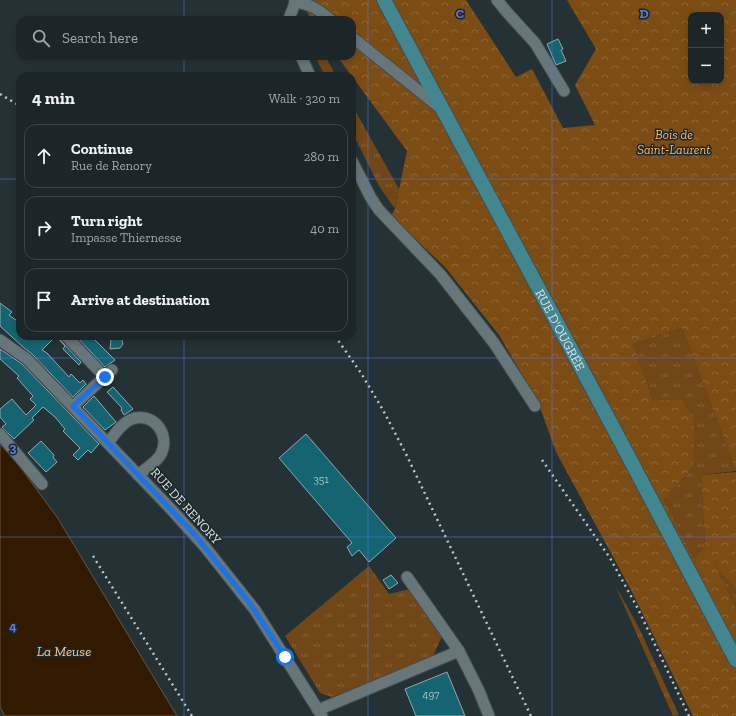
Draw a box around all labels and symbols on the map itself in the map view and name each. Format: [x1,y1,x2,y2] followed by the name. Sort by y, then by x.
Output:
[456,6,464,21] text: C
[639,6,649,21] text: D
[637,127,711,157] park label: Bois de Saint-Laurent
[533,286,589,373] street label: RUE D'OUGRÉE
[96,368,114,386] route end
[10,440,17,455] text: 3
[148,465,224,547] street label: RUE DE RENORY
[313,473,329,486] house number: 351
[9,619,17,634] text: 4
[37,643,91,660] water label: La Meuse
[276,648,294,666] route start
[423,688,439,701] house number: 497

